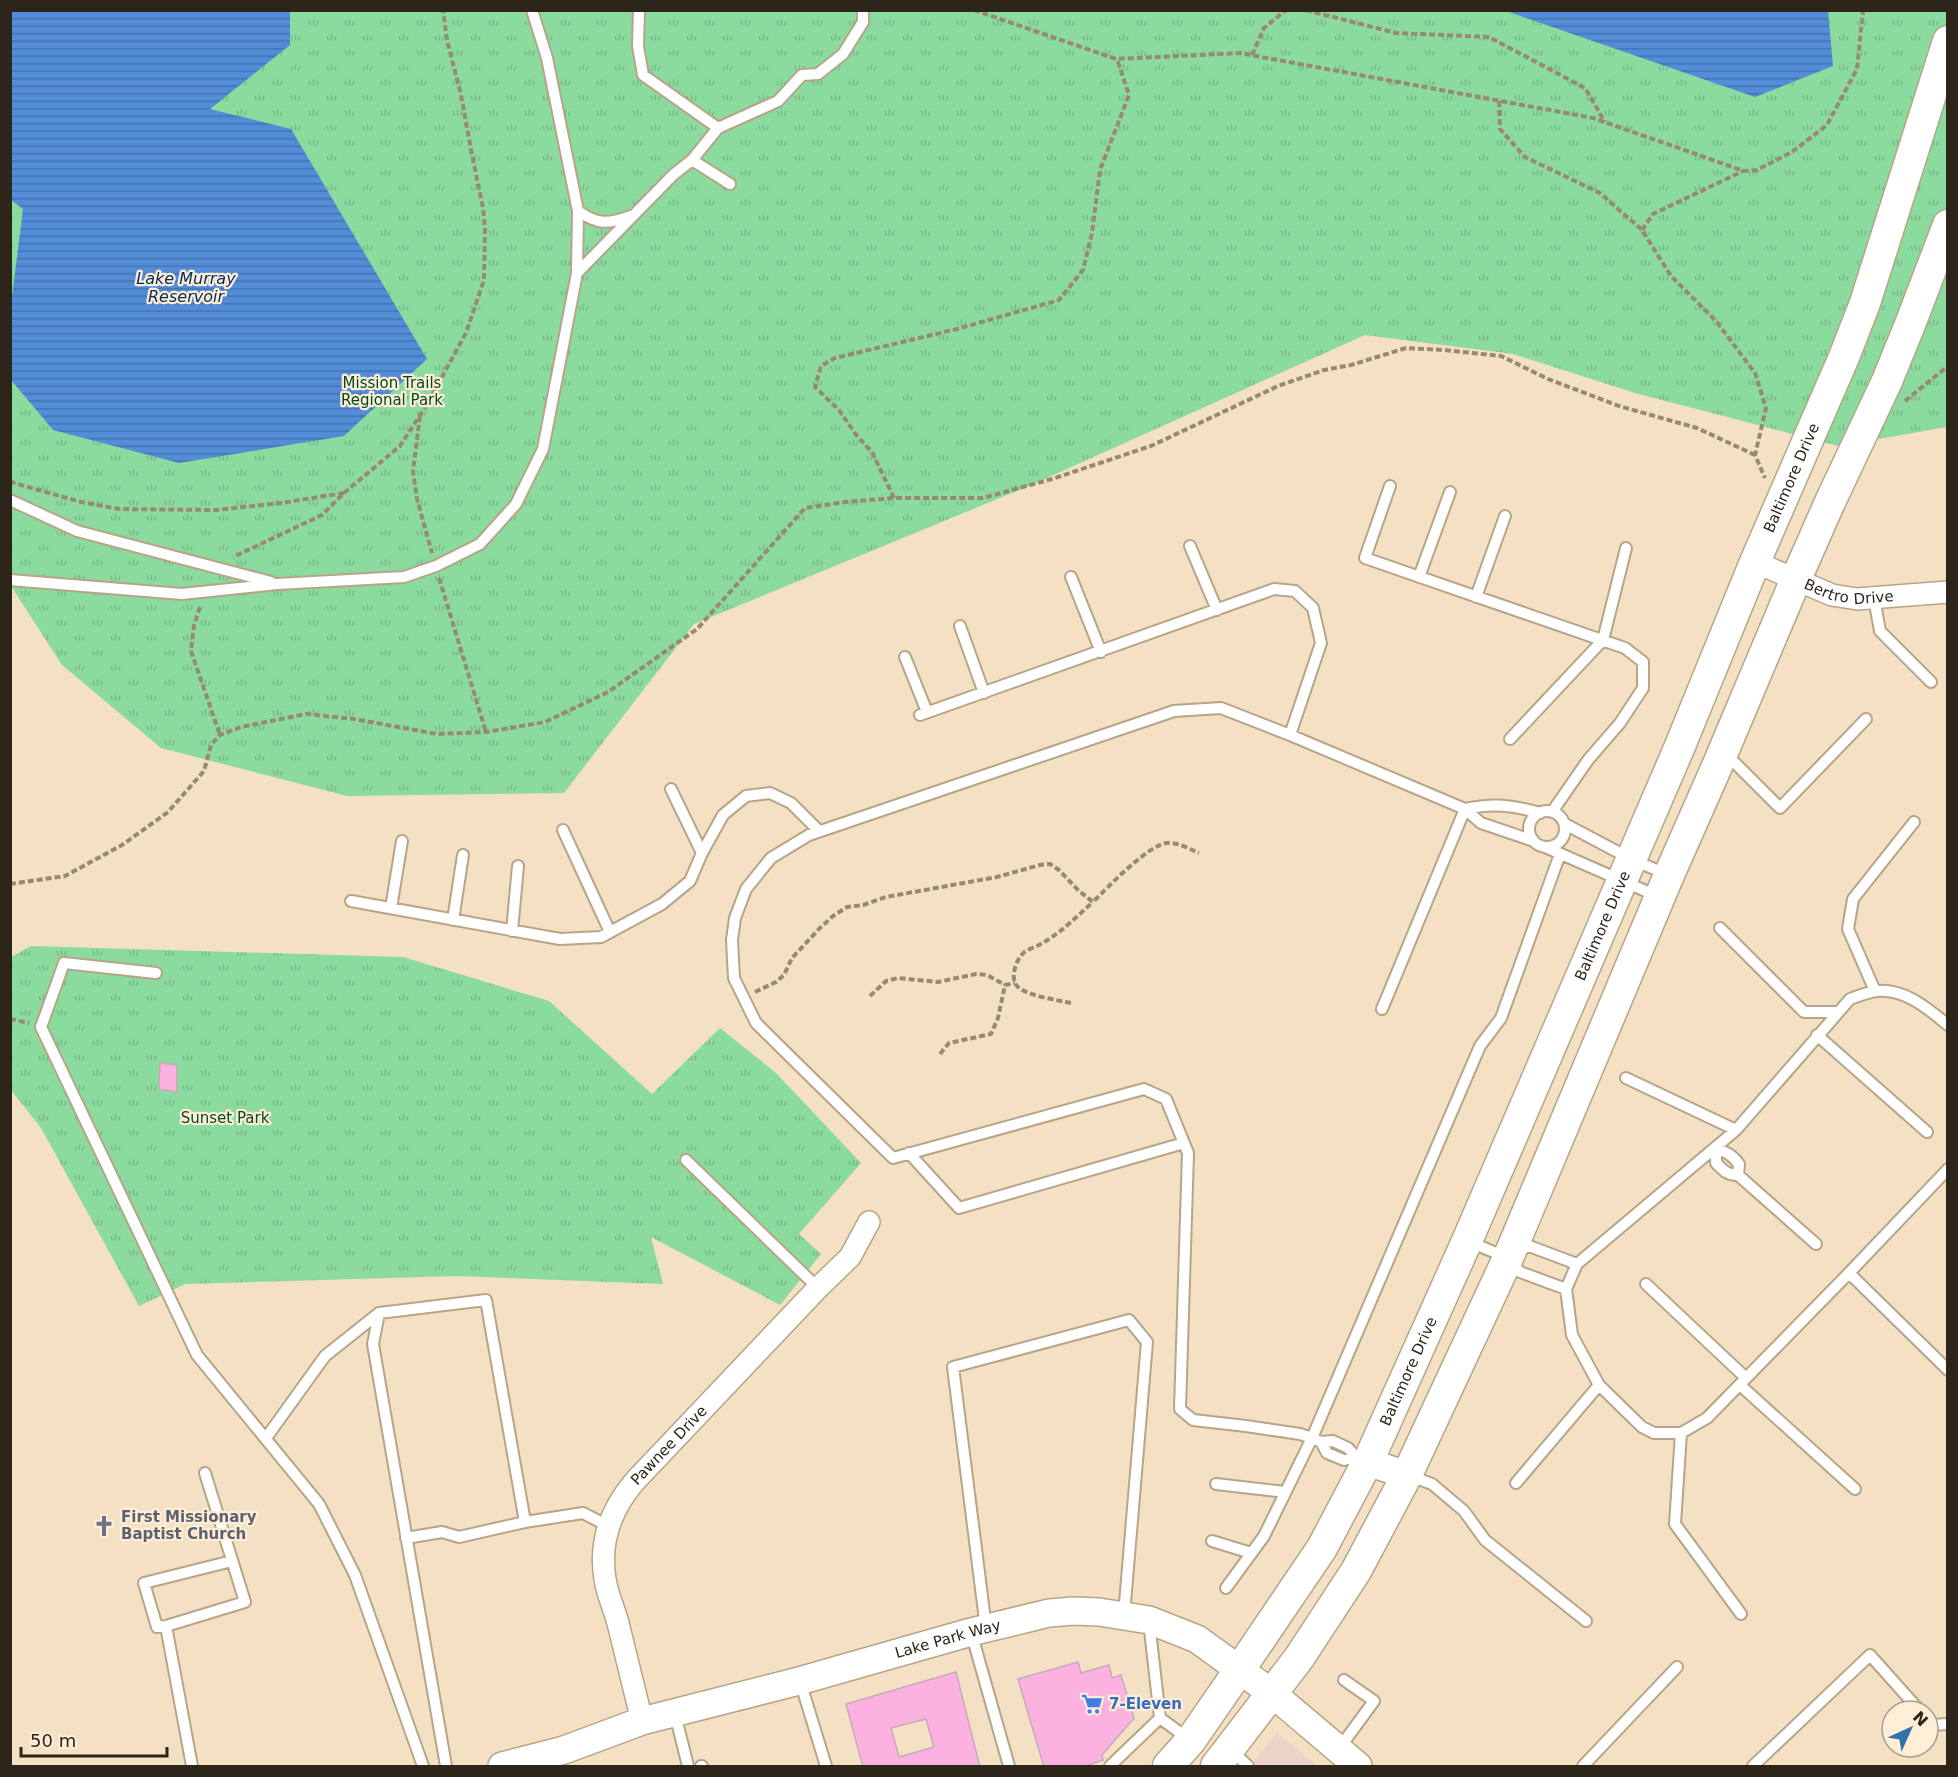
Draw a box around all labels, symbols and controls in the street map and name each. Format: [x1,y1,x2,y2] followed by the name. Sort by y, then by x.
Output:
[136,269,236,306] water label: Lake Murray Reservoir
[341,374,443,409] park label: Mission Trails Regional Park
[1760,421,1823,535] street label: Baltimore Drive
[1801,575,1894,608] street label: Bertro Drive
[1571,868,1634,983] street label: Baltimore Drive
[181,1109,270,1127] park label: Sunset Park
[1376,1314,1441,1429] street label: Baltimore Drive
[627,1402,711,1489] street label: Pawnee Drive
[121,1508,257,1543] place label: First Missionary Baptist Church
[92,1514,116,1538] church icon: First Missionary Baptist Church
[893,1616,1003,1662] street label: Lake Park Way
[1080,1692,1104,1716] supermarket icon: 7-Eleven
[1109,1695,1182,1713] place label: 7-Eleven
[1880,1699,1940,1759] north arrow
[1909,1707,1932,1730] text: N
[21,1720,166,1758] scale bar
[30,1730,76,1751] text: 50 m

